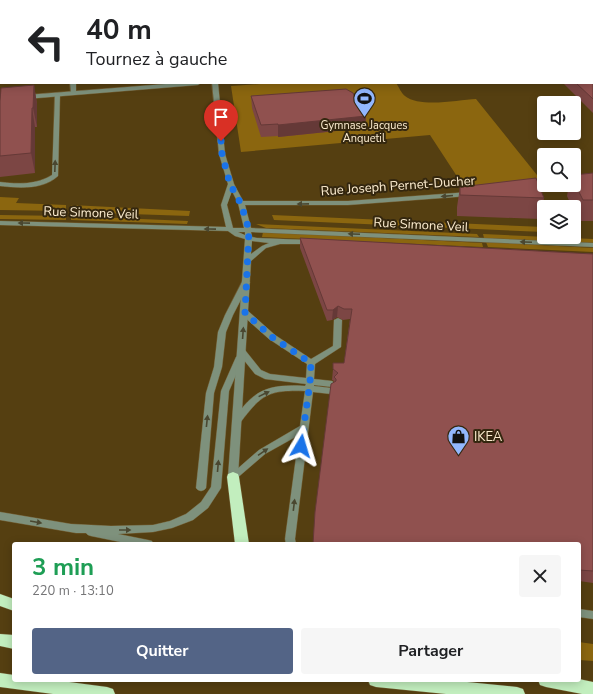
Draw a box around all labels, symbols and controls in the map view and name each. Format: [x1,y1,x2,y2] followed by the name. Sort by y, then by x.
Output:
[86,11,152,49] text: 40 m
[20,16,72,68] icon: left
[86,47,227,71] text: Tournez à gauche
[351,86,377,119] sports icon: Gymnase Jacques Anquetil
[537,96,581,244] map controls
[537,96,581,140] button: sound
[204,100,238,141] pin
[210,106,232,128] icon: arrive
[320,118,408,146] place label: Gymnase Jacques Anquetil
[537,148,581,192] button: search
[52,159,58,172] one-way arrow
[320,172,476,200] street label: Rue Joseph Pernet-Ducher
[441,193,453,200] one-way arrow
[537,200,581,244] button: layers
[296,201,309,207] one-way arrow
[43,202,139,224] street label: Rue Simone Veil
[373,214,469,236] street label: Rue Simone Veil
[17,220,30,226] one-way arrow
[204,226,216,233] one-way arrow
[347,231,360,237] one-way arrow
[519,239,532,245] one-way arrow
[240,327,247,339] one-way arrow
[259,391,270,397] one-way arrow
[204,415,211,428] one-way arrow
[445,424,471,457] shop icon: IKEA
[280,425,322,467] position arrow
[474,428,503,446] place label: IKEA
[258,448,268,456] one-way arrow
[215,460,222,472] one-way arrow
[291,499,297,511] one-way arrow
[30,519,42,525] one-way arrow
[119,527,132,533] one-way arrow
[32,551,94,583] text: 3 min
[519,555,561,597] button: close
[32,582,114,600] text: 220 m · 13:10
[32,628,293,674] button: Quitter
[301,628,561,674] button: Partager

